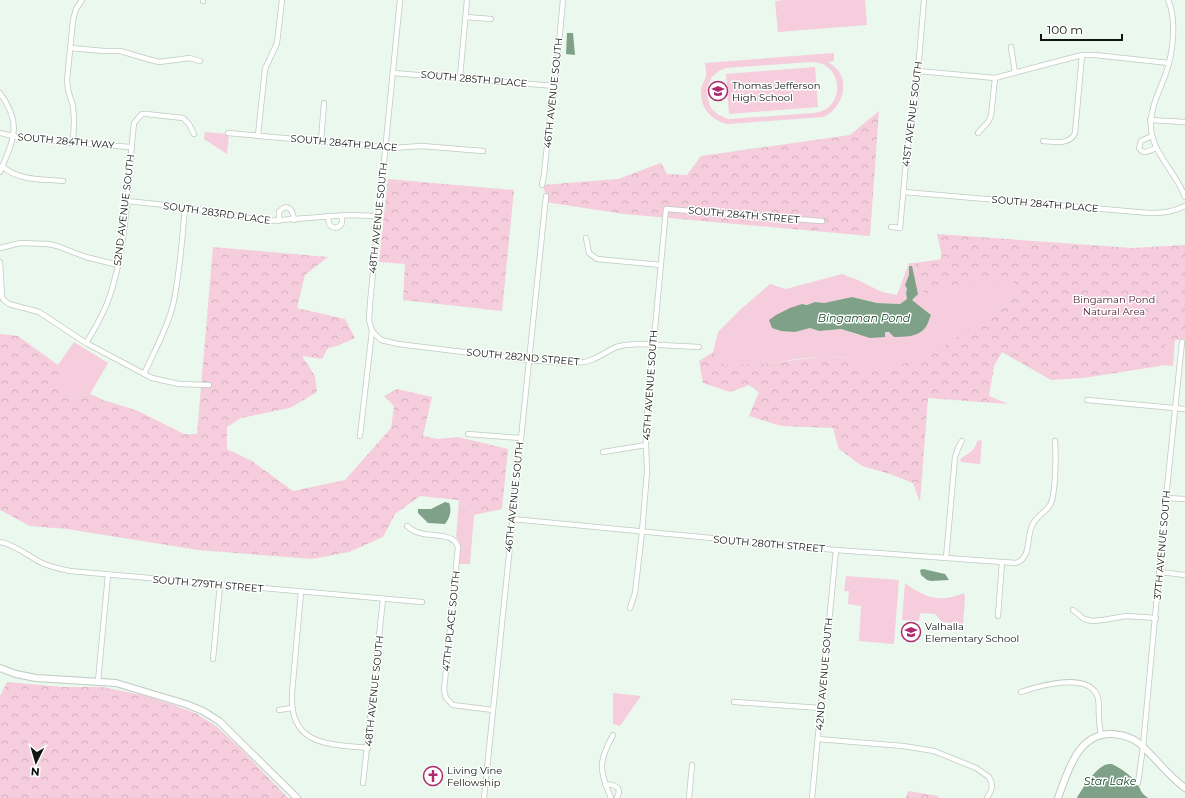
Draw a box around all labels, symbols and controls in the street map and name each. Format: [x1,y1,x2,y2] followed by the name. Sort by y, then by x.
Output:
[1041,16,1122,42] scale bar
[1047,22,1083,37] text: 100 m
[541,37,565,149] street label: 46TH AVENUE SOUTH
[899,60,925,168] street label: 41ST AVENUE SOUTH
[420,68,528,90] street label: SOUTH 285TH PLACE
[732,79,820,104] place label: Thomas Jefferson High School
[707,80,729,102] school or university icon: Thomas Jefferson High School
[17,130,116,152] street label: SOUTH 284TH WAY
[290,132,398,154] street label: SOUTH 284TH PLACE
[111,154,137,266] street label: 52ND AVENUE SOUTH
[366,162,390,274] street label: 48TH AVENUE SOUTH
[991,193,1099,215] street label: SOUTH 284TH PLACE
[162,199,272,227] street label: SOUTH 283RD PLACE
[688,204,800,226] street label: SOUTH 284TH STREET
[1073,293,1155,318] park label: Bingaman Pond Natural Area
[818,311,911,325] water label: Bingaman Pond
[640,329,660,441] street label: 45TH AVENUE SOUTH
[466,346,580,368] street label: SOUTH 282ND STREET
[502,441,526,553] street label: 46TH AVENUE SOUTH
[1151,490,1173,600] street label: 37TH AVENUE SOUTH
[713,533,826,555] street label: SOUTH 280TH STREET
[439,570,463,672] street label: 47TH PLACE SOUTH
[152,573,264,595] street label: SOUTH 279TH STREET
[813,617,835,731] street label: 42ND AVENUE SOUTH
[925,620,1019,645] place label: Valhalla Elementary School
[900,621,922,643] school or university icon: Valhalla Elementary School
[362,635,386,747] street label: 48TH AVENUE SOUTH
[16,742,56,782] north arrow
[447,764,502,789] place label: Living Vine Fellowship
[30,765,40,779] text: N
[422,765,444,787] church icon: Living Vine Fellowship
[1084,774,1137,788] water label: Star Lake

